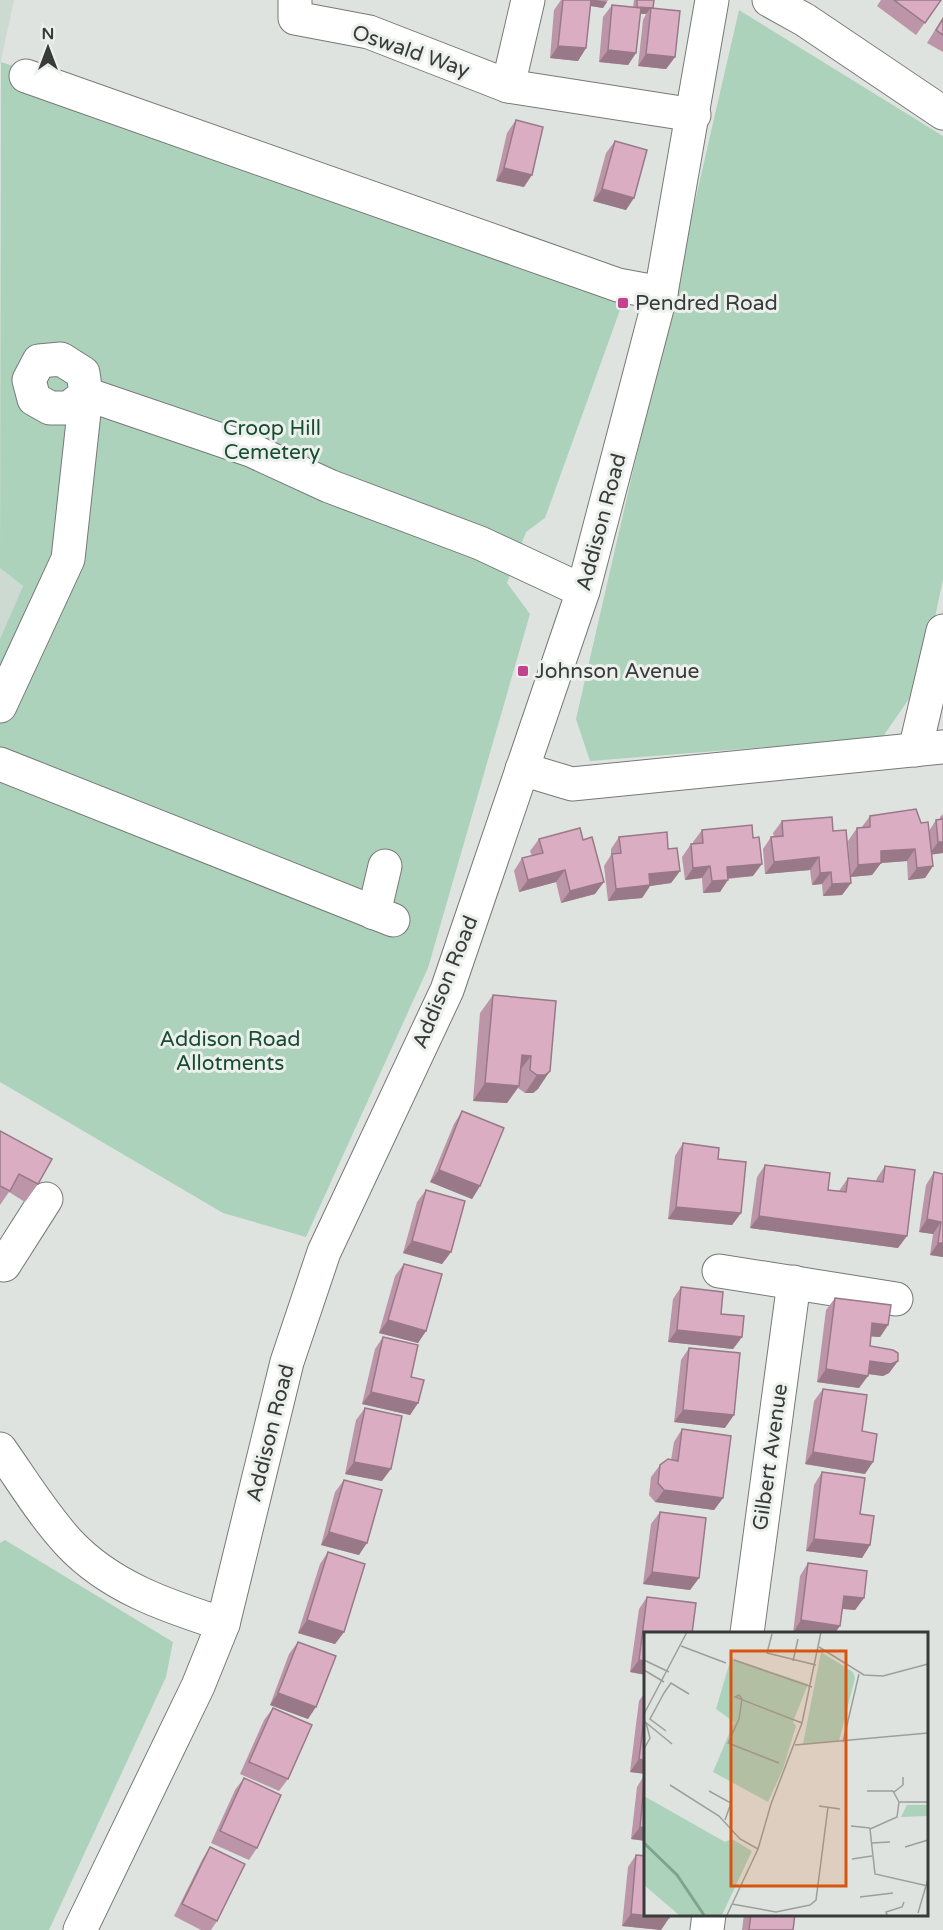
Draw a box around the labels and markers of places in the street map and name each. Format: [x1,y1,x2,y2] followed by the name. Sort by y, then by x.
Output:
[635,291,778,316] place label: Pendred Road
[616,296,630,310] marker: Pendred Road
[535,659,700,684] place label: Johnson Avenue
[516,664,530,678] marker: Johnson Avenue

